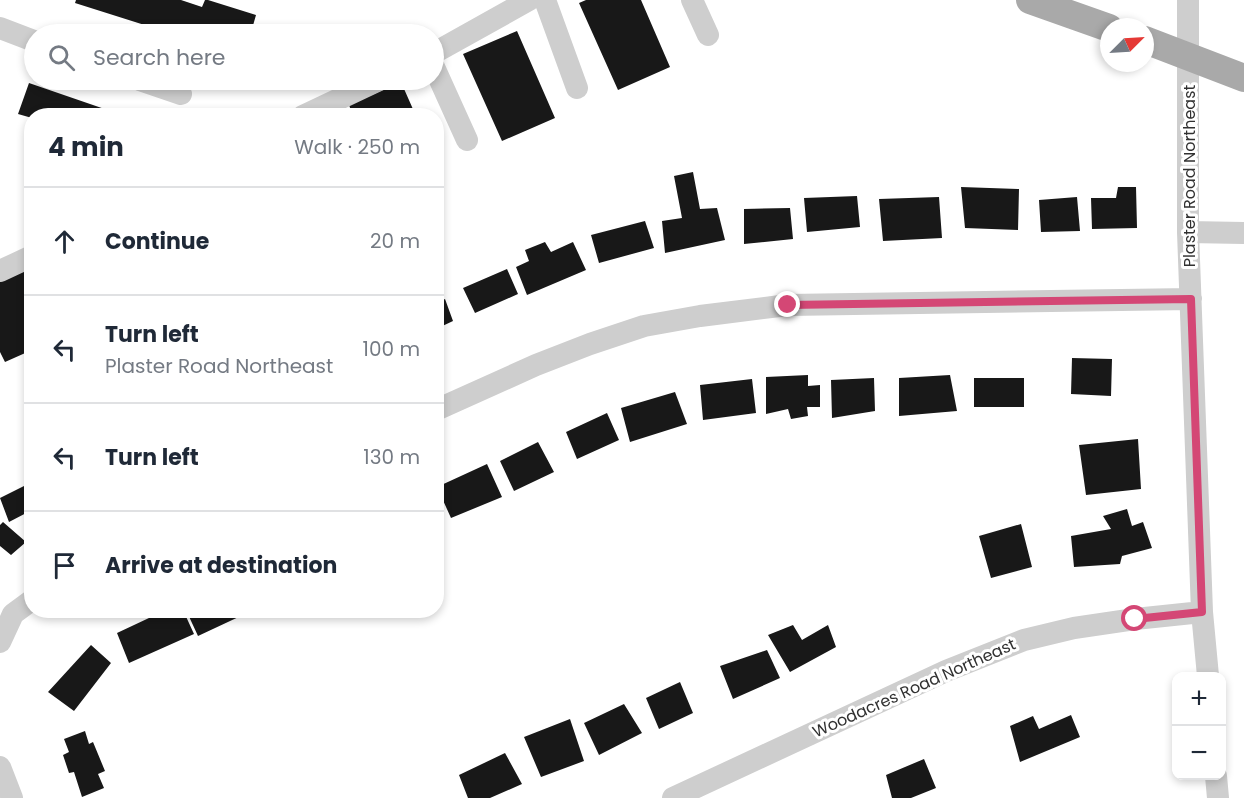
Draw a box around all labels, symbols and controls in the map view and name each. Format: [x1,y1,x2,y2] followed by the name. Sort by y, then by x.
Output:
[1100,18,1154,72] north arrow
[24,24,444,90] search box
[45,41,78,74] icon: search
[93,42,226,73] text: Search here
[1178,85,1201,267] street label: Plaster Road Northeast
[48,129,124,165] text: 4 min
[294,133,420,161] text: Walk · 250 m
[48,225,81,258] icon: ahead
[105,226,209,257] text: Continue
[370,227,420,255] text: 20 m
[774,291,800,317] route end
[105,319,199,350] text: Turn left
[48,333,81,366] icon: left
[363,335,420,363] text: 100 m
[105,352,333,380] text: Plaster Road Northeast
[48,441,81,474] icon: left
[105,442,199,473] text: Turn left
[363,443,420,471] text: 130 m
[48,549,81,582] icon: arrive
[105,550,337,581] text: Arrive at destination
[1121,605,1147,631] route start
[809,633,1019,743] street label: Woodacres Road Northeast
[1172,672,1226,780] map controls
[1172,672,1226,726] button: +
[1172,726,1226,780] button: −

